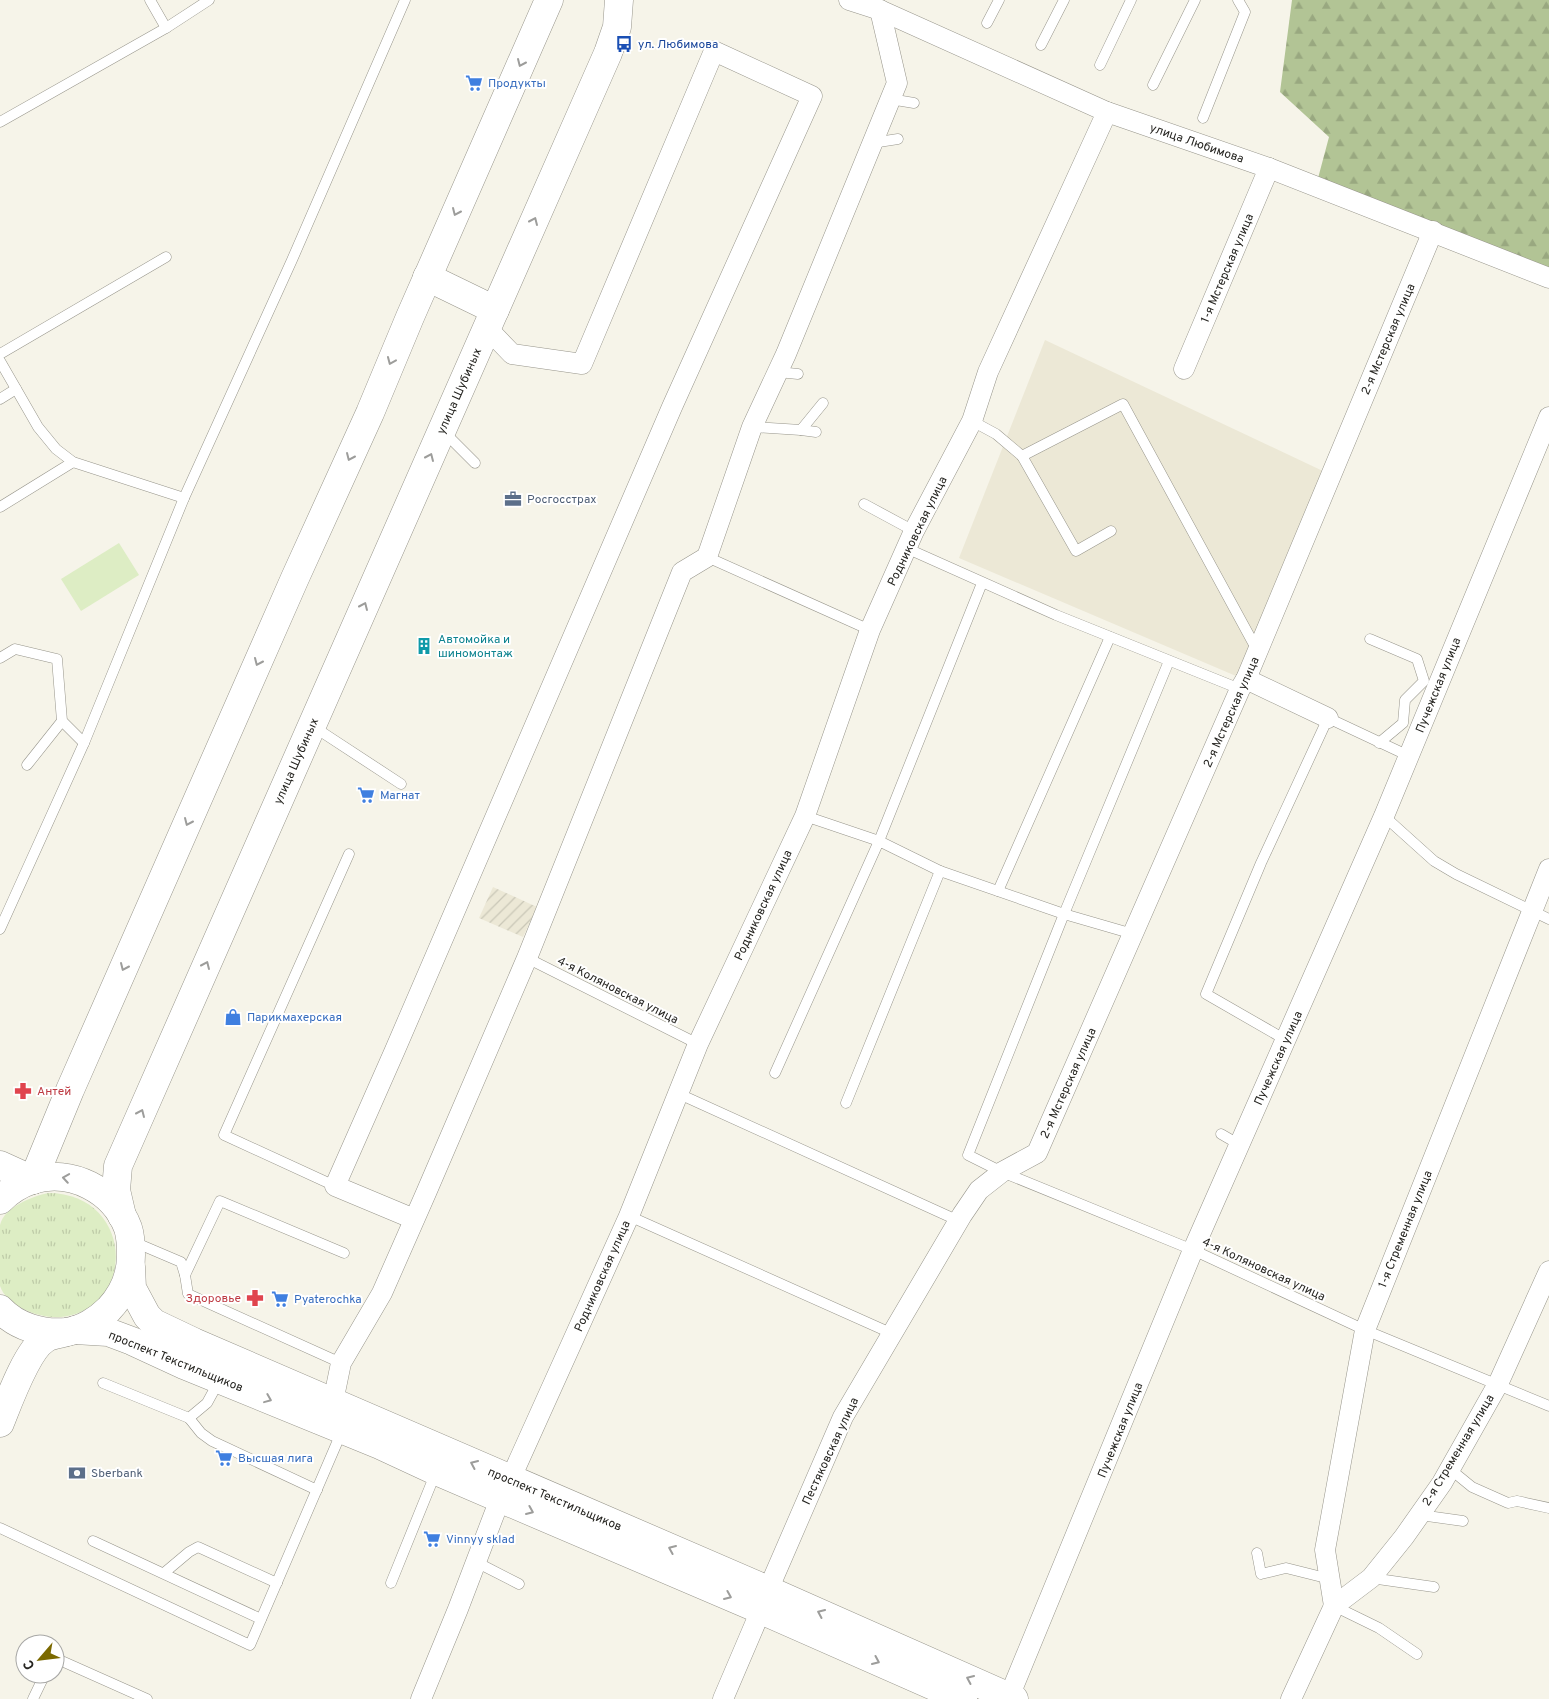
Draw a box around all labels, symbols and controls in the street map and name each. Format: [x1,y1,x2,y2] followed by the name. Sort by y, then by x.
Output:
[614,34,634,54] bus stop icon: ул. Любимова
[638,37,718,53] place label: ул. Любимова
[517,58,528,67] one-way arrow
[464,73,484,93] supermarket icon: Продукты
[488,76,546,92] place label: Продукты
[1147,120,1246,168] street label: улица Любимова
[451,207,462,216] one-way arrow
[1198,211,1258,325] street label: 1-я Мстерская улица
[527,217,538,226] one-way arrow
[1358,281,1420,398] street label: 2-я Мстерская улица
[434,346,486,437] street label: улица Шубиных
[387,356,398,365] one-way arrow
[345,452,356,461] one-way arrow
[423,453,434,462] one-way arrow
[884,474,951,589] street label: Родниковская улица
[503,489,523,509] office icon: Росгосстрах
[527,492,597,508] place label: Росгосстрах
[358,602,369,611] one-way arrow
[438,632,513,662] place label: Автомойка и шиномонтаж
[1412,635,1465,735] street label: Пучежская улица
[414,636,434,656] building icon: Автомойка и шиномонтаж
[1200,655,1264,770] street label: 2-я Мстерская улица
[254,657,265,666] one-way arrow
[271,716,323,807] street label: улица Шубиных
[356,785,376,805] supermarket icon: Магнат
[380,788,420,804] place label: Магнат
[183,817,194,826] one-way arrow
[731,848,797,963] street label: Родниковская улица
[554,953,681,1028] street label: 4-я Коляновская улица
[200,961,211,970] one-way arrow
[120,962,131,971] one-way arrow
[223,1007,243,1027] shop icon: Парикмахерская
[1251,1009,1307,1108] street label: Пучежская улица
[247,1010,342,1026] place label: Парикмахерская
[1037,1026,1101,1141] street label: 2-я Мстерская улица
[13,1081,33,1101] pharmacy icon: Антей
[37,1084,71,1100] place label: Антей
[135,1109,145,1118] one-way arrow
[1375,1168,1437,1290] street label: 1-я Стременная улица
[62,1174,71,1184] one-way arrow
[571,1218,635,1335] street label: Родниковская улица
[1199,1234,1328,1305] street label: 4-я Коляновская улица
[245,1288,265,1308] pharmacy icon: Здоровье
[270,1289,290,1309] supermarket icon: Pyaterochka
[186,1291,241,1307] place label: Здоровье
[294,1292,362,1308] place label: Pyaterochka
[106,1328,245,1396] street label: проспект Текстильщиков
[1094,1380,1147,1480] street label: Пучежская улица
[1419,1392,1499,1509] street label: 2-я Стременная улица
[263,1393,272,1404] one-way arrow
[799,1395,863,1508] street label: Пестяковская улица
[214,1448,234,1468] supermarket icon: Высшая лига
[238,1451,313,1467] place label: Высшая лига
[470,1460,479,1471] one-way arrow
[67,1463,87,1483] bank icon: Sberbank
[485,1464,624,1535] street label: проспект Текстильщиков
[91,1466,143,1482] place label: Sberbank
[525,1505,534,1516] one-way arrow
[422,1529,442,1549] supermarket icon: Vinnyy sklad
[446,1532,515,1548] place label: Vinnyy sklad
[668,1544,677,1555] one-way arrow
[723,1589,732,1600] one-way arrow
[817,1609,826,1620] one-way arrow
[15,1634,65,1684] north arrow
[871,1654,880,1665] one-way arrow
[20,1656,39,1672] text: С
[966,1675,975,1686] one-way arrow

